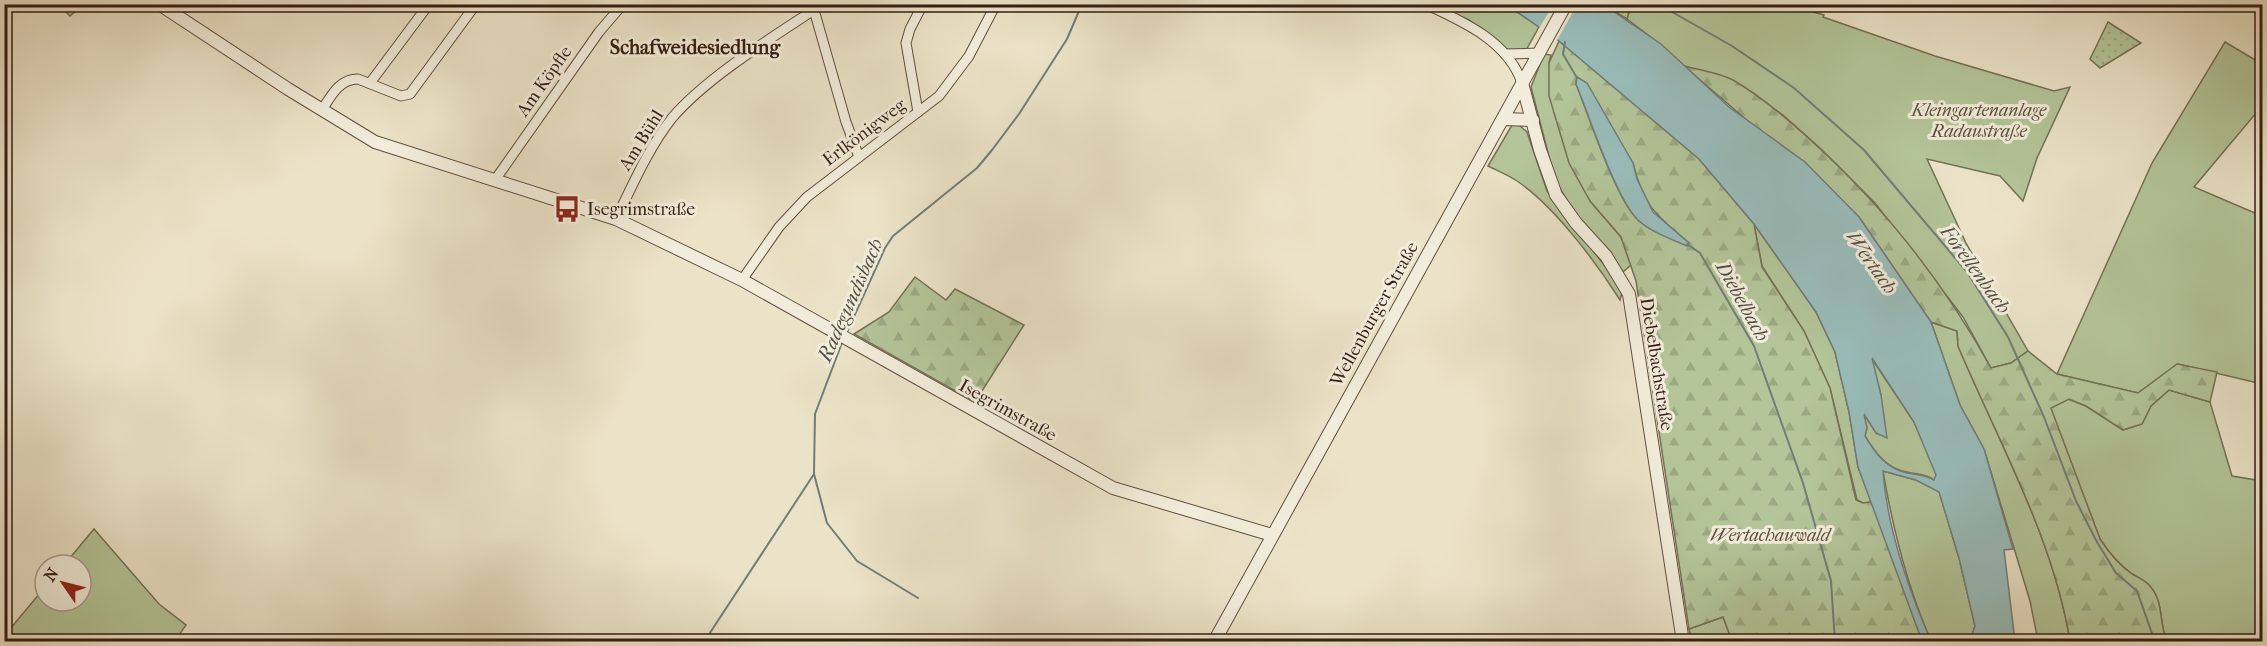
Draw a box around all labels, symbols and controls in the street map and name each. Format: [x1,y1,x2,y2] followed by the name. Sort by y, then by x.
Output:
[610,36,781,59] district label: Schafweidesiedlung
[512,42,576,121] street label: Am Köpfle
[819,94,910,170] street label: Erlkönigweg
[1910,100,2047,142] park label: Kleingartenanlage Radaustraße
[614,106,668,175] street label: Am Bühl
[552,194,582,224] bus stop icon: Isegrimstraße
[587,199,695,220] place label: Isegrimstraße
[1935,220,2015,318] water label: Forellenbach
[1842,226,1902,298] water label: Wertach
[812,235,888,367] water label: Radegundisbach
[1326,238,1423,391] street label: Wellenburger Straße
[1710,256,1774,345] water label: Diebelbach
[1636,296,1677,432] street label: Diebelbachstraße
[955,375,1060,446] street label: Isegrimstraße
[1710,525,1833,546] park label: Wertachauwald
[33,553,93,613] north arrow
[40,564,63,585] text: N

